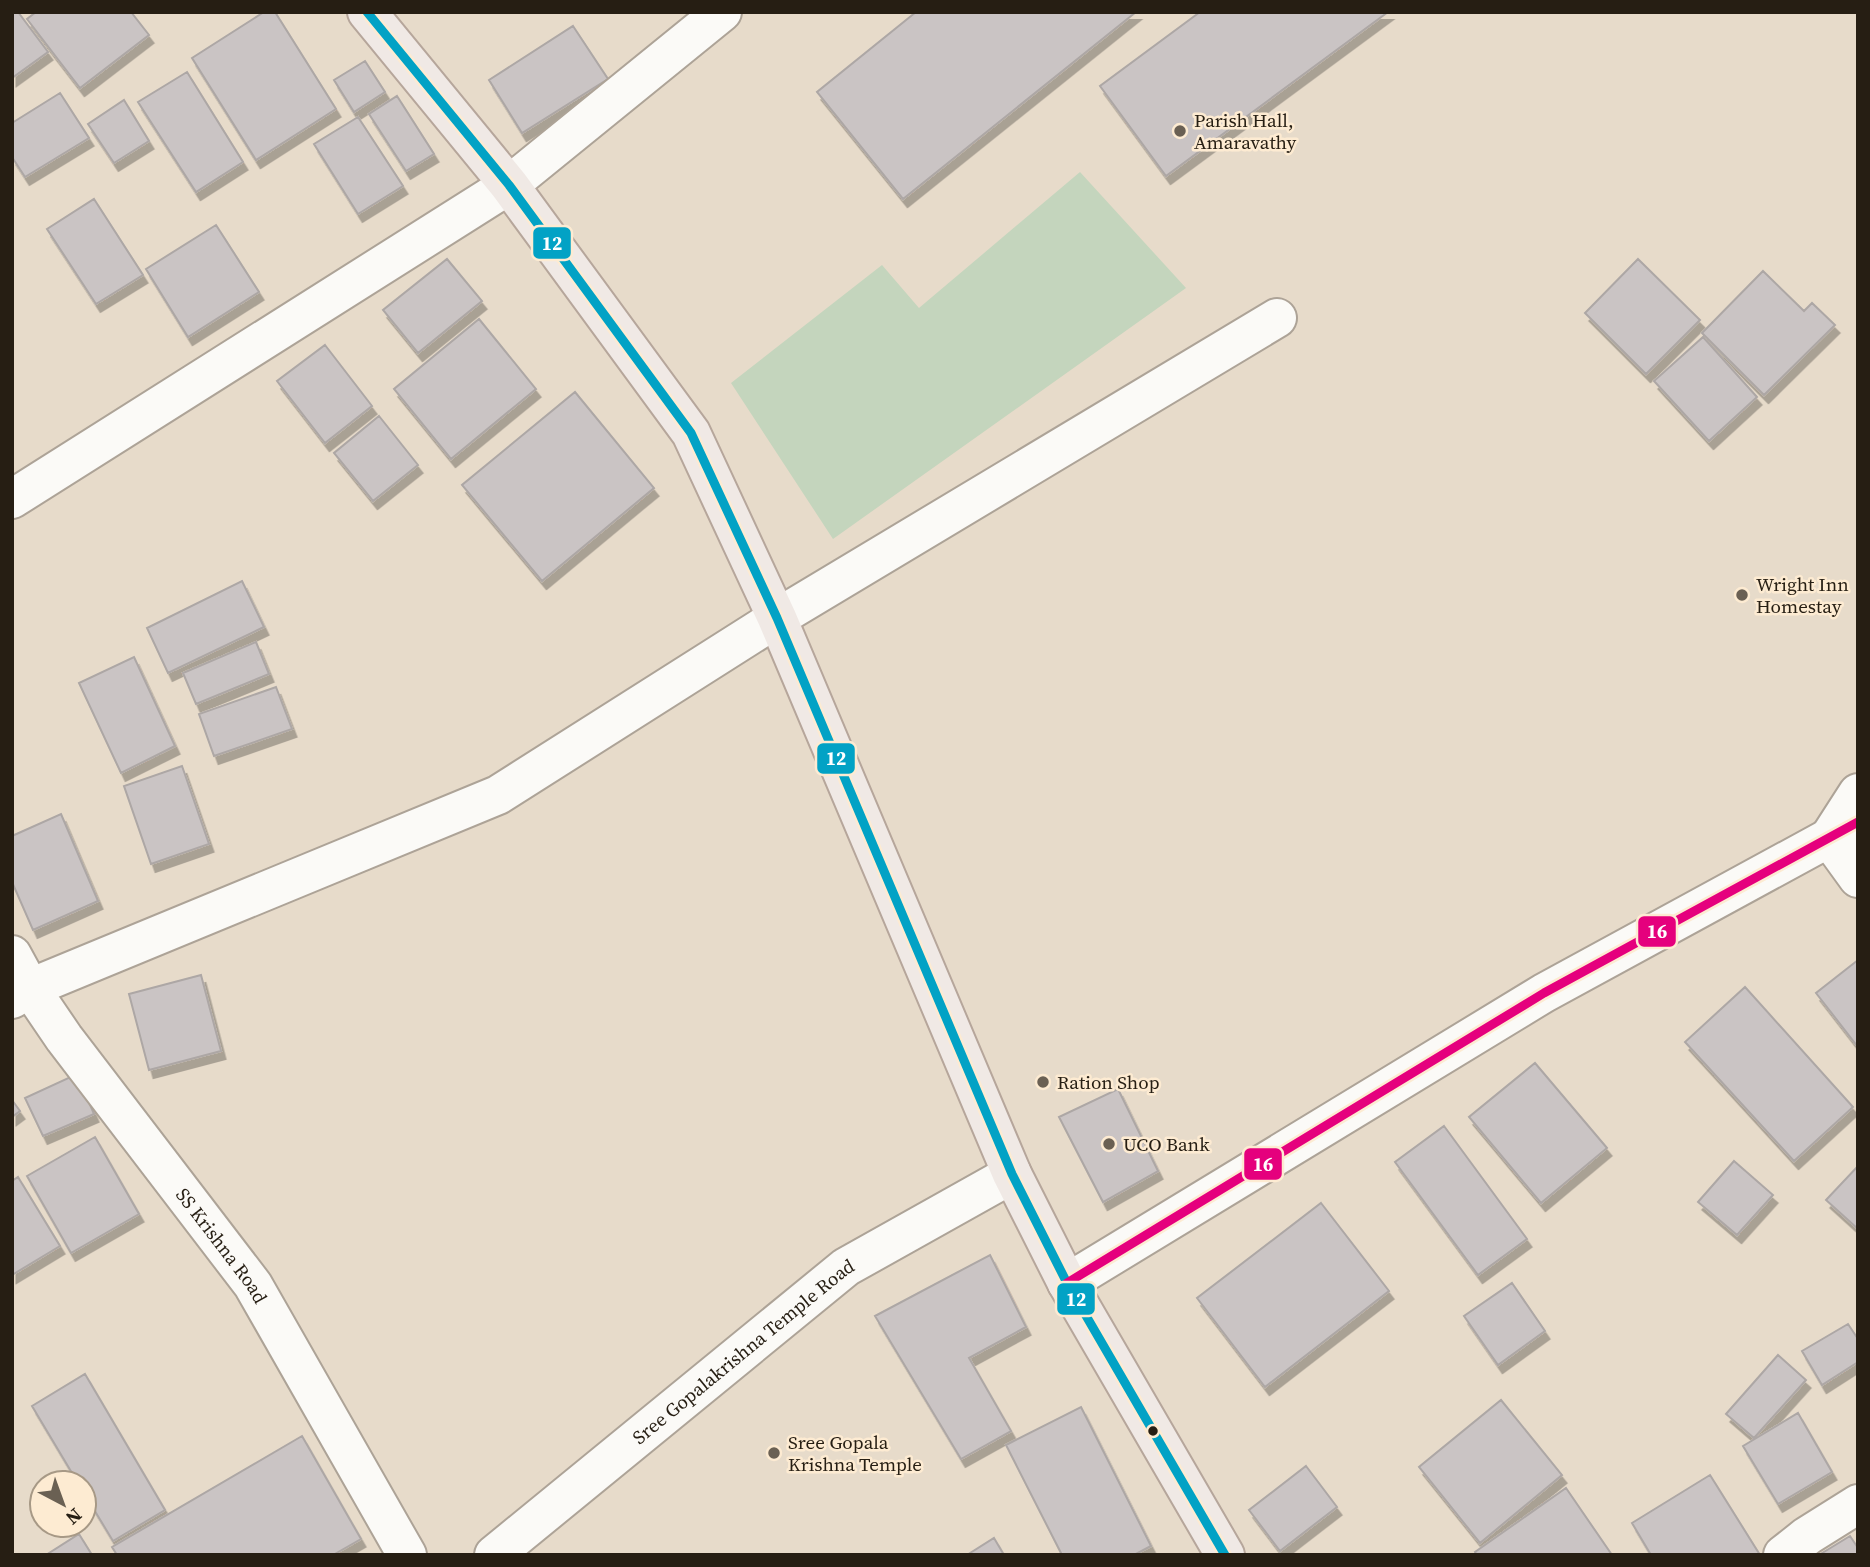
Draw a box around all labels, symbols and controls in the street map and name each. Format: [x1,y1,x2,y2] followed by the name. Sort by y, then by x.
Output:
[1194,107,1296,155] place label: Parish Hall, Amaravathy
[1172,123,1188,139] marker: Parish Hall, Amaravathy
[532,226,572,260] line badge: 12
[542,230,562,256] text: 12
[1756,571,1849,619] place label: Wright Inn Homestay
[1734,587,1750,603] marker: Wright Inn Homestay
[816,742,856,775] line badge: 12
[826,745,846,771] text: 12
[1637,915,1677,948] line badge: 16
[1647,918,1667,944] text: 16
[1057,1069,1160,1095] place label: Ration Shop
[1035,1074,1051,1090] marker: Ration Shop
[1123,1131,1210,1157] place label: UCO Bank
[1101,1136,1117,1152] marker: UCO Bank
[1243,1147,1283,1181] line badge: 16
[1253,1151,1273,1177] text: 16
[170,1182,274,1308] street label: SS Krishna Road
[627,1252,859,1450] street label: Sree Gopalakrishna Temple Road
[1056,1282,1096,1316] line badge: 12
[1066,1286,1086,1312] text: 12
[1146,1424,1160,1438] unlabelled marker
[788,1429,922,1477] place label: Sree Gopala Krishna Temple
[766,1445,782,1461] marker: Sree Gopala Krishna Temple
[28,1469,98,1539] north arrow
[60,1502,88,1531] text: N

